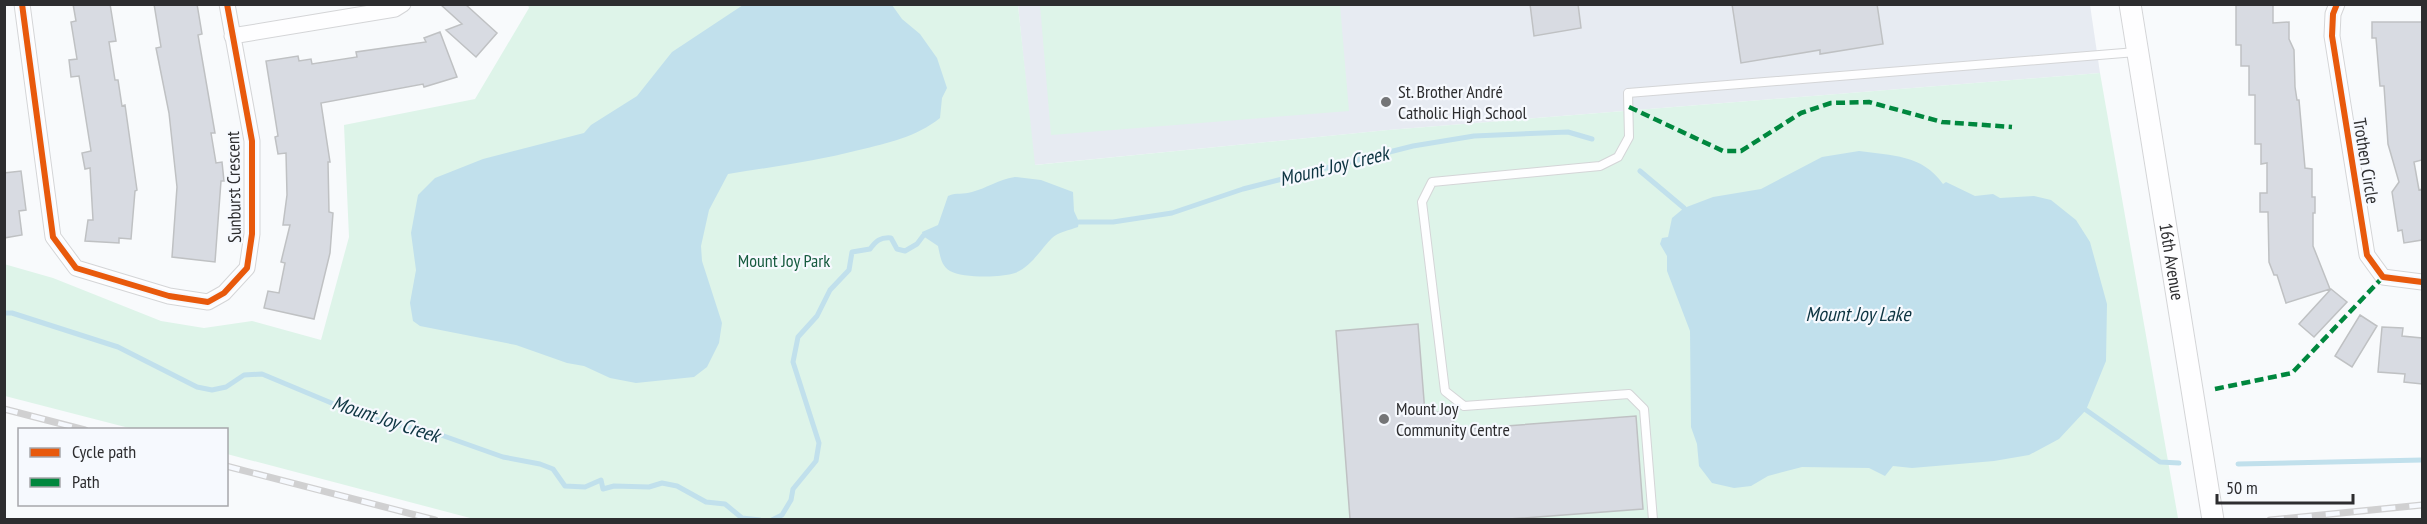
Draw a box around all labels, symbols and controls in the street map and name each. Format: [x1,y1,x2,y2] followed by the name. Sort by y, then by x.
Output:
[1398,80,1527,124] place label: St. Brother André Catholic High School
[1379,95,1393,109] marker: St. Brother André Catholic High School
[2348,116,2385,205] street label: Trothen Circle
[221,131,246,243] street label: Sunburst Crescent
[1277,139,1393,192] water label: Mount Joy Creek
[2154,221,2189,302] street label: 16th Avenue
[738,249,830,272] park label: Mount Joy Park
[1806,301,1912,327] water label: Mount Joy Lake
[329,389,445,449] water label: Mount Joy Creek
[1396,397,1510,441] place label: Mount Joy Community Centre
[1377,412,1391,426] marker: Mount Joy Community Centre
[18,428,228,506] legend
[72,440,136,463] text: Cycle path
[2217,467,2354,505] scale bar
[72,470,100,493] text: Path
[2226,476,2258,499] text: 50 m

